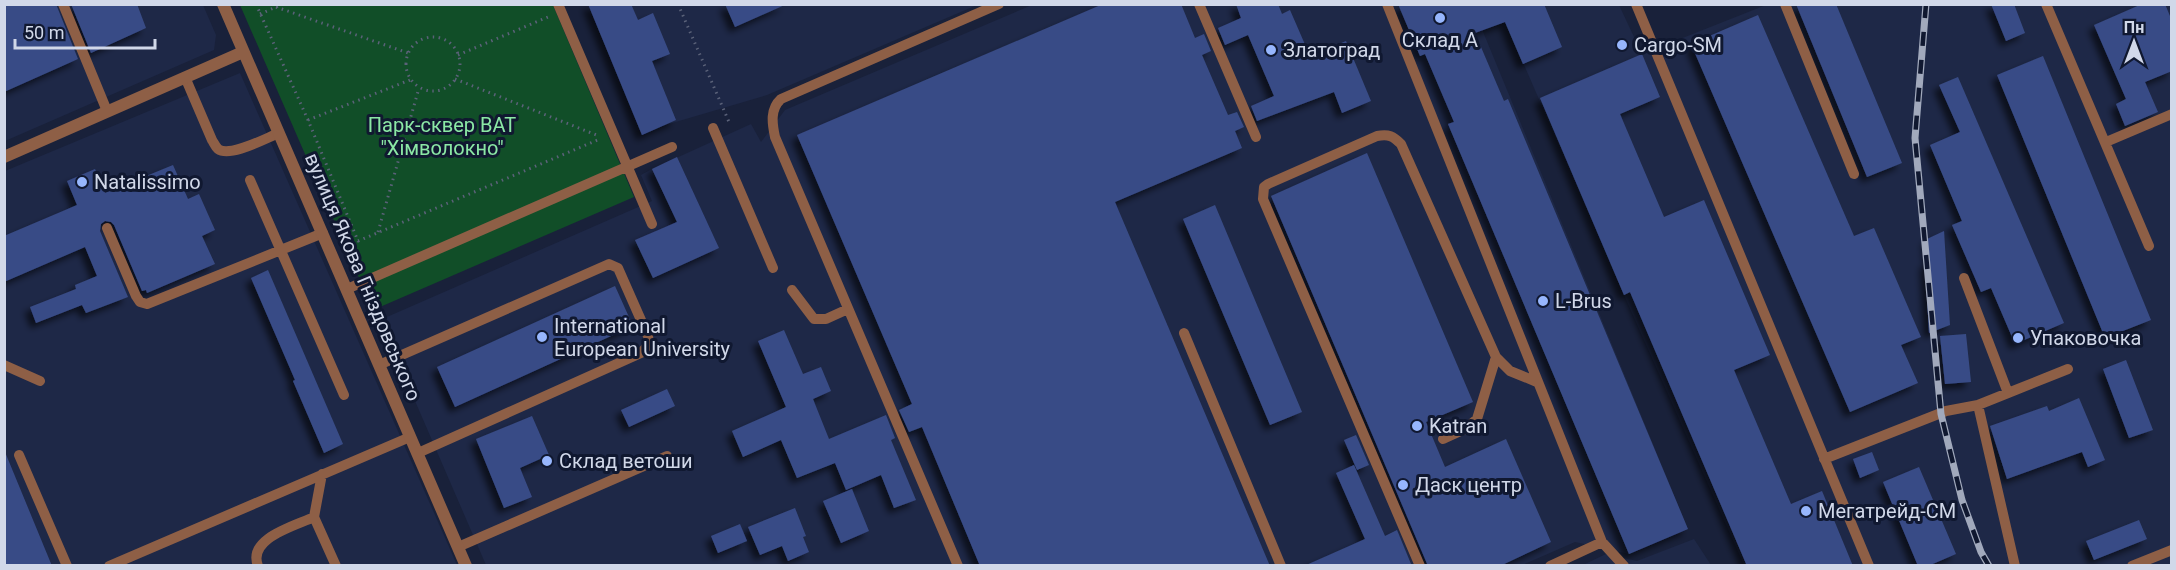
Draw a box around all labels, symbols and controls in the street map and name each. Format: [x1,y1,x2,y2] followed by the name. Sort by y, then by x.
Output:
[1433,11,1447,25] marker: Склад A
[15,12,154,50] scale bar
[2104,12,2164,72] north arrow
[2124,18,2144,37] text: Пн
[24,22,64,43] text: 50 m
[1402,28,1478,52] place label: Склад A
[1634,33,1722,57] place label: Cargo-SM
[1283,38,1380,62] place label: Златоград
[1615,38,1629,52] marker: Cargo-SM
[1264,43,1278,57] marker: Златоград
[368,113,516,160] park label: Парк-сквер ВАТ "Хімволокно"
[300,149,426,405] street label: вулиця Якова Гніздовського
[94,170,201,194] place label: Natalissimo
[75,175,89,189] marker: Natalissimo
[1555,289,1612,313] place label: L-Brus
[1536,294,1550,308] marker: L-Brus
[554,314,730,361] place label: International European University
[2030,326,2141,350] place label: Упаковочка
[535,330,549,344] marker: International European University
[2011,331,2025,345] marker: Упаковочка
[1429,414,1487,438] place label: Katran
[1410,419,1424,433] marker: Katran
[559,449,693,473] place label: Склад ветоши
[540,454,554,468] marker: Склад ветоши
[1415,473,1522,497] place label: Даск центр
[1396,478,1410,492] marker: Даск центр
[1818,499,1956,523] place label: Мегатрейд-СМ
[1799,504,1813,518] marker: Мегатрейд-СМ

